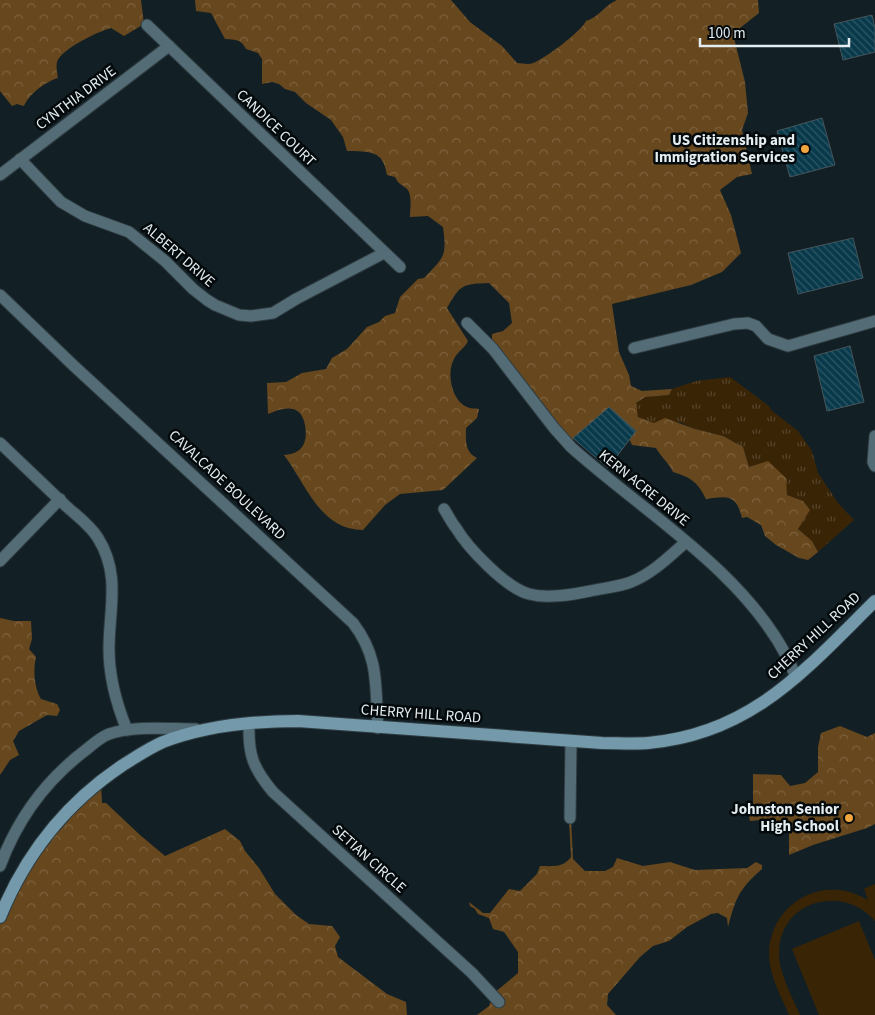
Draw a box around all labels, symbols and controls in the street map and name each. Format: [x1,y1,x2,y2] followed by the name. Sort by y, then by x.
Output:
[700,15,849,47] scale bar
[708,23,746,44] text: 100 m
[32,61,121,135] street label: CYNTHIA DRIVE
[232,85,320,171] street label: CANDICE COURT
[654,130,795,168] place label: US Citizenship and Immigration Services
[799,143,811,155] marker: US Citizenship and Immigration Services
[139,218,219,292] street label: ALBERT DRIVE
[164,425,290,545] street label: CAVALCADE BOULEVARD
[594,445,694,531] street label: KERN ACRE DRIVE
[763,587,865,685] street label: CHERRY HILL ROAD
[360,699,482,729] street label: CHERRY HILL ROAD
[731,799,840,837] place label: Johnston Senior High School
[843,812,855,824] marker: Johnston Senior High School
[327,820,411,898] street label: SETIAN CIRCLE

